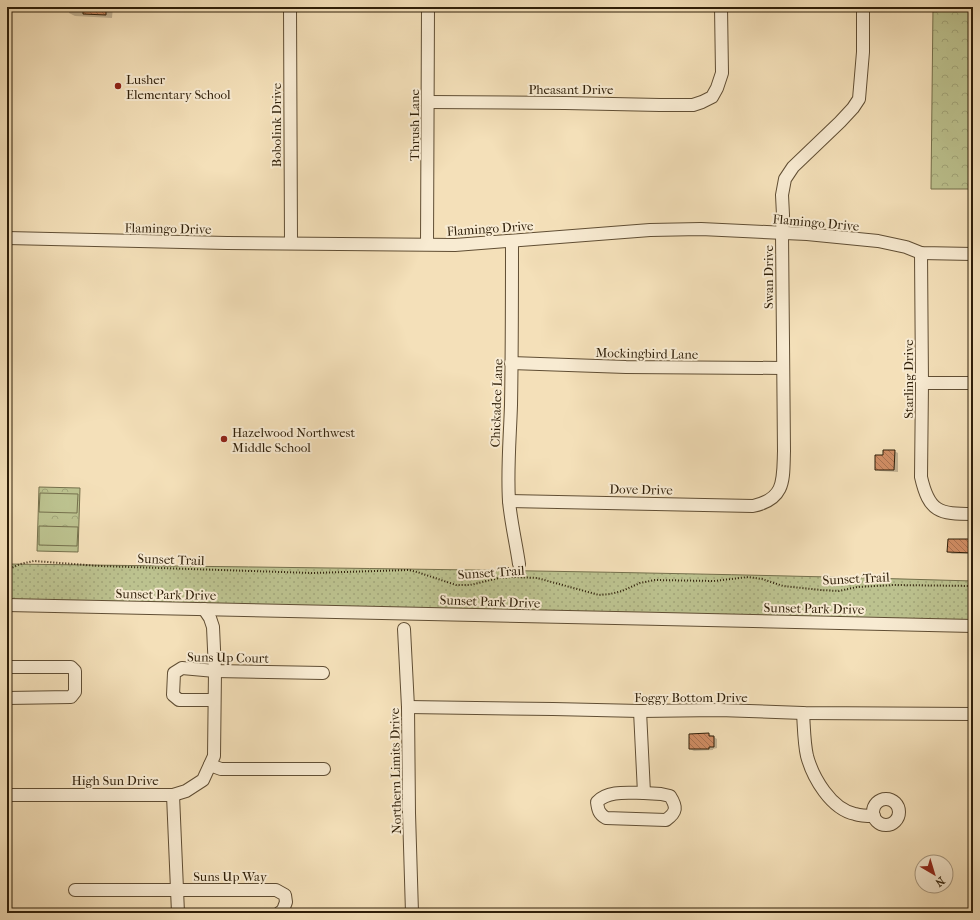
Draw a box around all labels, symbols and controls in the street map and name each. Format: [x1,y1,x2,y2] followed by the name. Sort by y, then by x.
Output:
[126,72,231,102] place label: Lusher Elementary School
[113,81,123,91] marker: Lusher Elementary School
[269,82,284,167] street label: Bobolink Drive
[529,82,614,97] street label: Pheasant Drive
[407,88,422,161] street label: Thrush Lane
[772,211,860,234] street label: Flamingo Drive
[446,218,534,239] street label: Flamingo Drive
[124,220,212,237] street label: Flamingo Drive
[761,244,776,309] street label: Swan Drive
[901,339,916,419] street label: Starling Drive
[596,345,699,362] street label: Mockingbird Lane
[487,358,506,448] street label: Chickadee Lane
[232,425,355,455] place label: Hazelwood Northwest Middle School
[219,434,229,444] marker: Hazelwood Northwest Middle School
[609,481,673,498] street label: Dove Drive
[137,551,205,568] street label: Sunset Trail
[457,563,525,582] street label: Sunset Trail
[822,569,890,588] street label: Sunset Trail
[116,586,217,603] street label: Sunset Park Drive
[439,592,541,611] street label: Sunset Park Drive
[764,600,865,617] street label: Sunset Park Drive
[187,649,269,666] street label: Suns Up Court
[634,690,748,705] street label: Foggy Bottom Drive
[387,707,404,834] street label: Northern Limits Drive
[71,773,159,788] street label: High Sun Drive
[914,854,954,894] north arrow
[193,869,268,884] street label: Suns Up Way
[932,874,947,890] text: N

